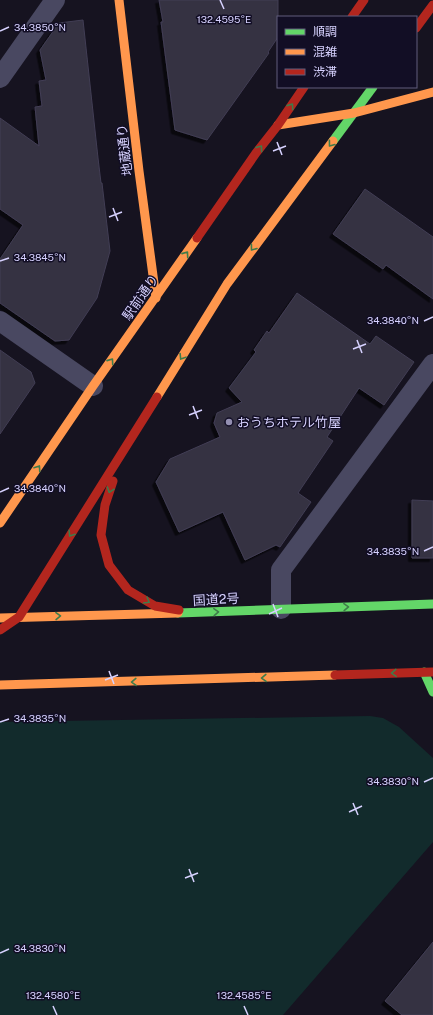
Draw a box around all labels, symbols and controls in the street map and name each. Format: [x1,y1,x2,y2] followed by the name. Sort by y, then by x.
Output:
[197,13,251,25] text: 132.4595°E
[277,16,417,88] legend
[14,21,66,33] text: 34.3850°N
[313,25,337,39] text: 順調
[313,45,337,59] text: 混雑
[313,65,337,79] text: 渋滞
[286,103,294,110] one-way arrow
[114,123,135,177] street label: 地蔵通り
[328,140,336,147] one-way arrow
[255,145,262,152] one-way arrow
[251,244,258,251] one-way arrow
[14,251,66,263] text: 34.3845°N
[181,252,188,259] one-way arrow
[119,272,161,323] street label: 駅前通り
[367,314,419,326] text: 34.3840°N
[179,353,187,360] one-way arrow
[106,358,113,365] one-way arrow
[237,415,341,430] place label: おうちホテル竹屋
[224,417,234,427] marker: おうちホテル竹屋
[33,465,41,472] one-way arrow
[14,482,66,494] text: 34.3840°N
[106,487,115,494] one-way arrow
[69,529,76,536] one-way arrow
[367,545,419,557] text: 34.3835°N
[192,591,240,608] street label: 国道2号
[143,597,150,604] one-way arrow
[343,603,349,611] one-way arrow
[213,607,219,616] one-way arrow
[55,612,61,620] one-way arrow
[391,669,397,678] one-way arrow
[261,673,267,682] one-way arrow
[131,677,137,686] one-way arrow
[14,712,66,724] text: 34.3835°N
[367,775,419,787] text: 34.3830°N
[14,942,66,954] text: 34.3830°N
[26,989,80,1001] text: 132.4580°E
[217,989,271,1001] text: 132.4585°E

